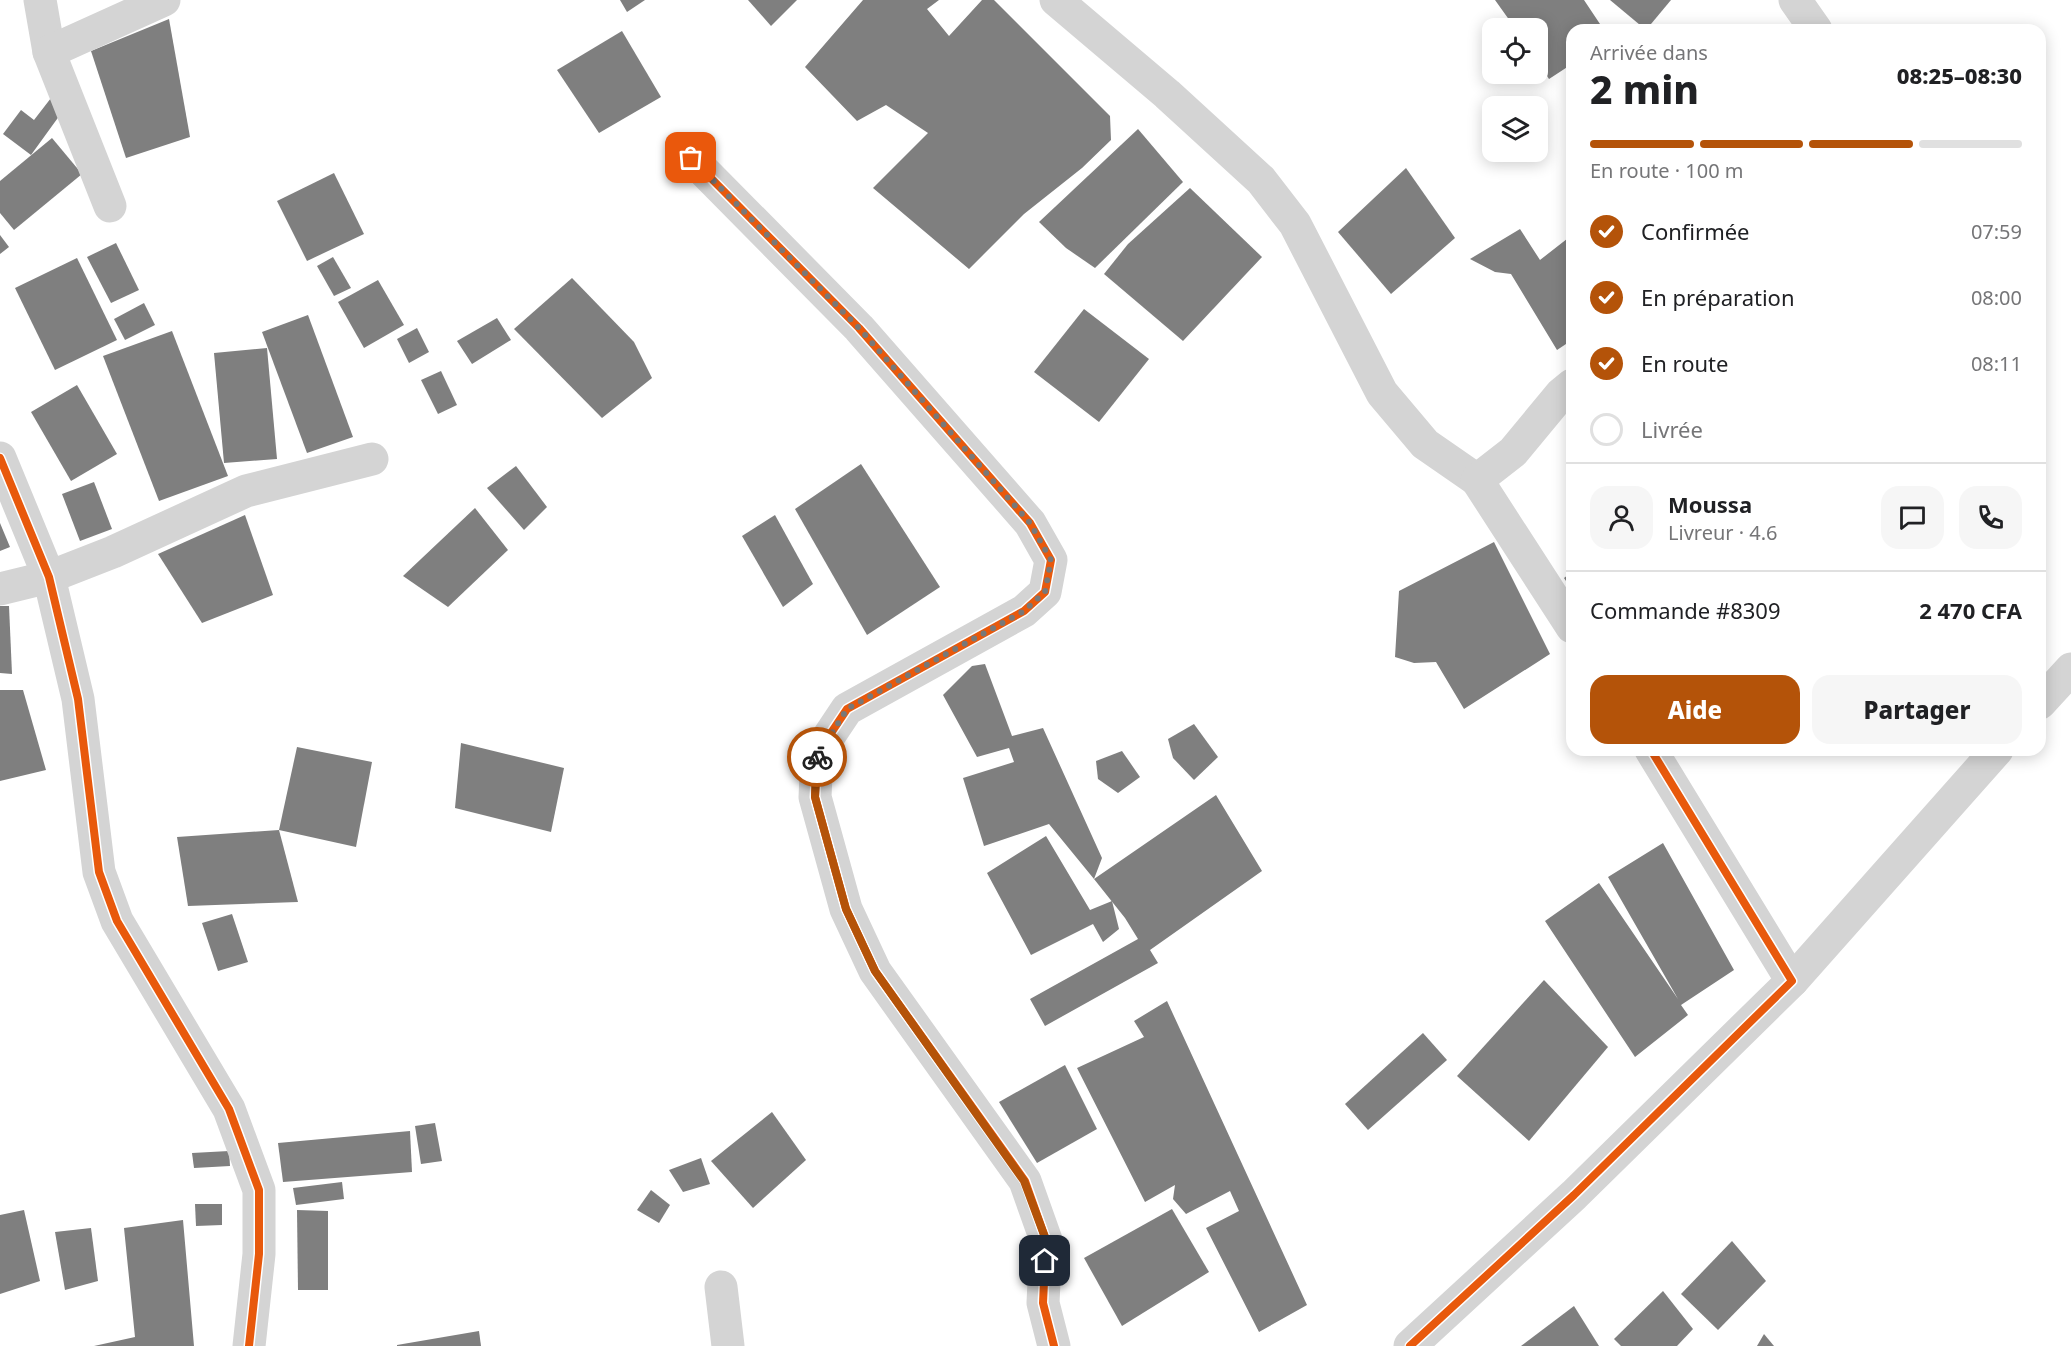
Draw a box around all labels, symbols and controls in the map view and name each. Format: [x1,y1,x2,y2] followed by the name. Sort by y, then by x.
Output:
[1482,18,1548,162] map controls
[1482,18,1548,84] button: locate
[1590,39,1708,66] text: Arrivée dans
[1897,60,2022,90] text: 08:25–08:30
[1590,62,1699,115] text: 2 min
[1482,96,1548,162] button: layers
[665,132,716,183] pin
[674,141,707,174] icon: bag
[1590,157,1743,184] text: En route · 100 m
[1590,215,1623,248] icon: check
[1641,216,1750,246] text: Confirmée
[1971,218,2022,245] text: 07:59
[1590,281,1623,314] icon: check
[1641,282,1795,312] text: En préparation
[1971,284,2022,311] text: 08:00
[1590,347,1623,380] icon: check
[1641,348,1728,378] text: En route
[1971,350,2022,377] text: 08:11
[1641,414,1703,444] text: Livrée
[1590,486,1653,549] button: person
[1881,486,1944,549] button: chat
[1959,486,2022,549] button: phone
[1668,489,1752,519] text: Moussa
[1668,519,1778,546] text: Livreur · 4.6
[1590,595,1781,625] text: Commande #8309
[1919,595,2022,625] text: 2 470 CFA
[1590,675,1800,744] button: Aide
[1812,675,2022,744] button: Partager
[787,727,847,787] courier
[801,741,834,774] icon: bike
[1019,1235,1070,1286] pin
[1028,1244,1061,1277] icon: home

